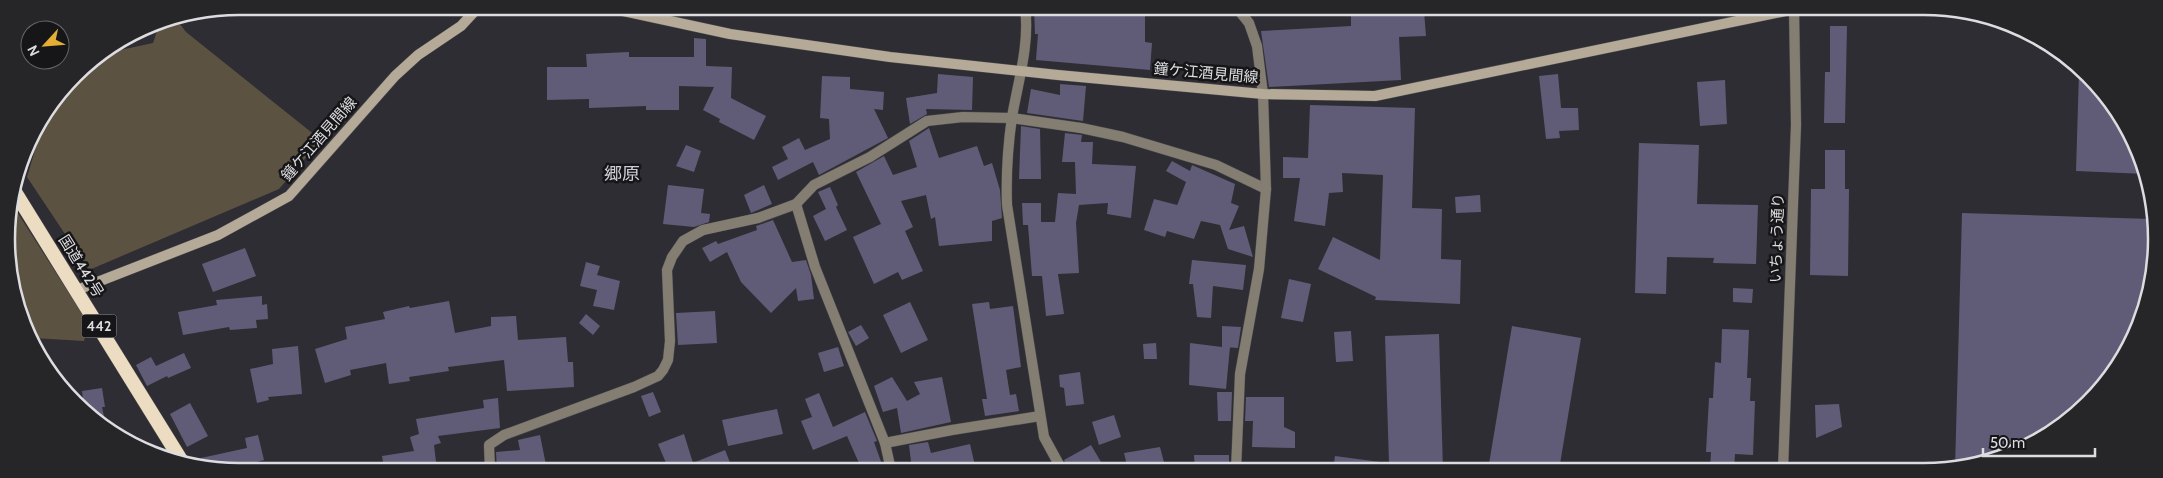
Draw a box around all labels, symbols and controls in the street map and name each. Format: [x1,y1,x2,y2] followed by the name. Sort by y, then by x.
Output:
[20,20,70,70] north arrow
[23,42,44,59] text: N
[1153,59,1259,87] street label: 鐘ケ江酒見間線
[278,93,360,185] street label: 鐘ケ江酒見間線
[604,163,640,185] district label: 郷原
[1766,193,1788,283] street label: いちょう通り
[55,231,107,301] street label: 国道442号
[82,314,116,338] road number: 442
[1983,426,2096,458] scale bar
[1990,434,2025,452] text: 50 m

